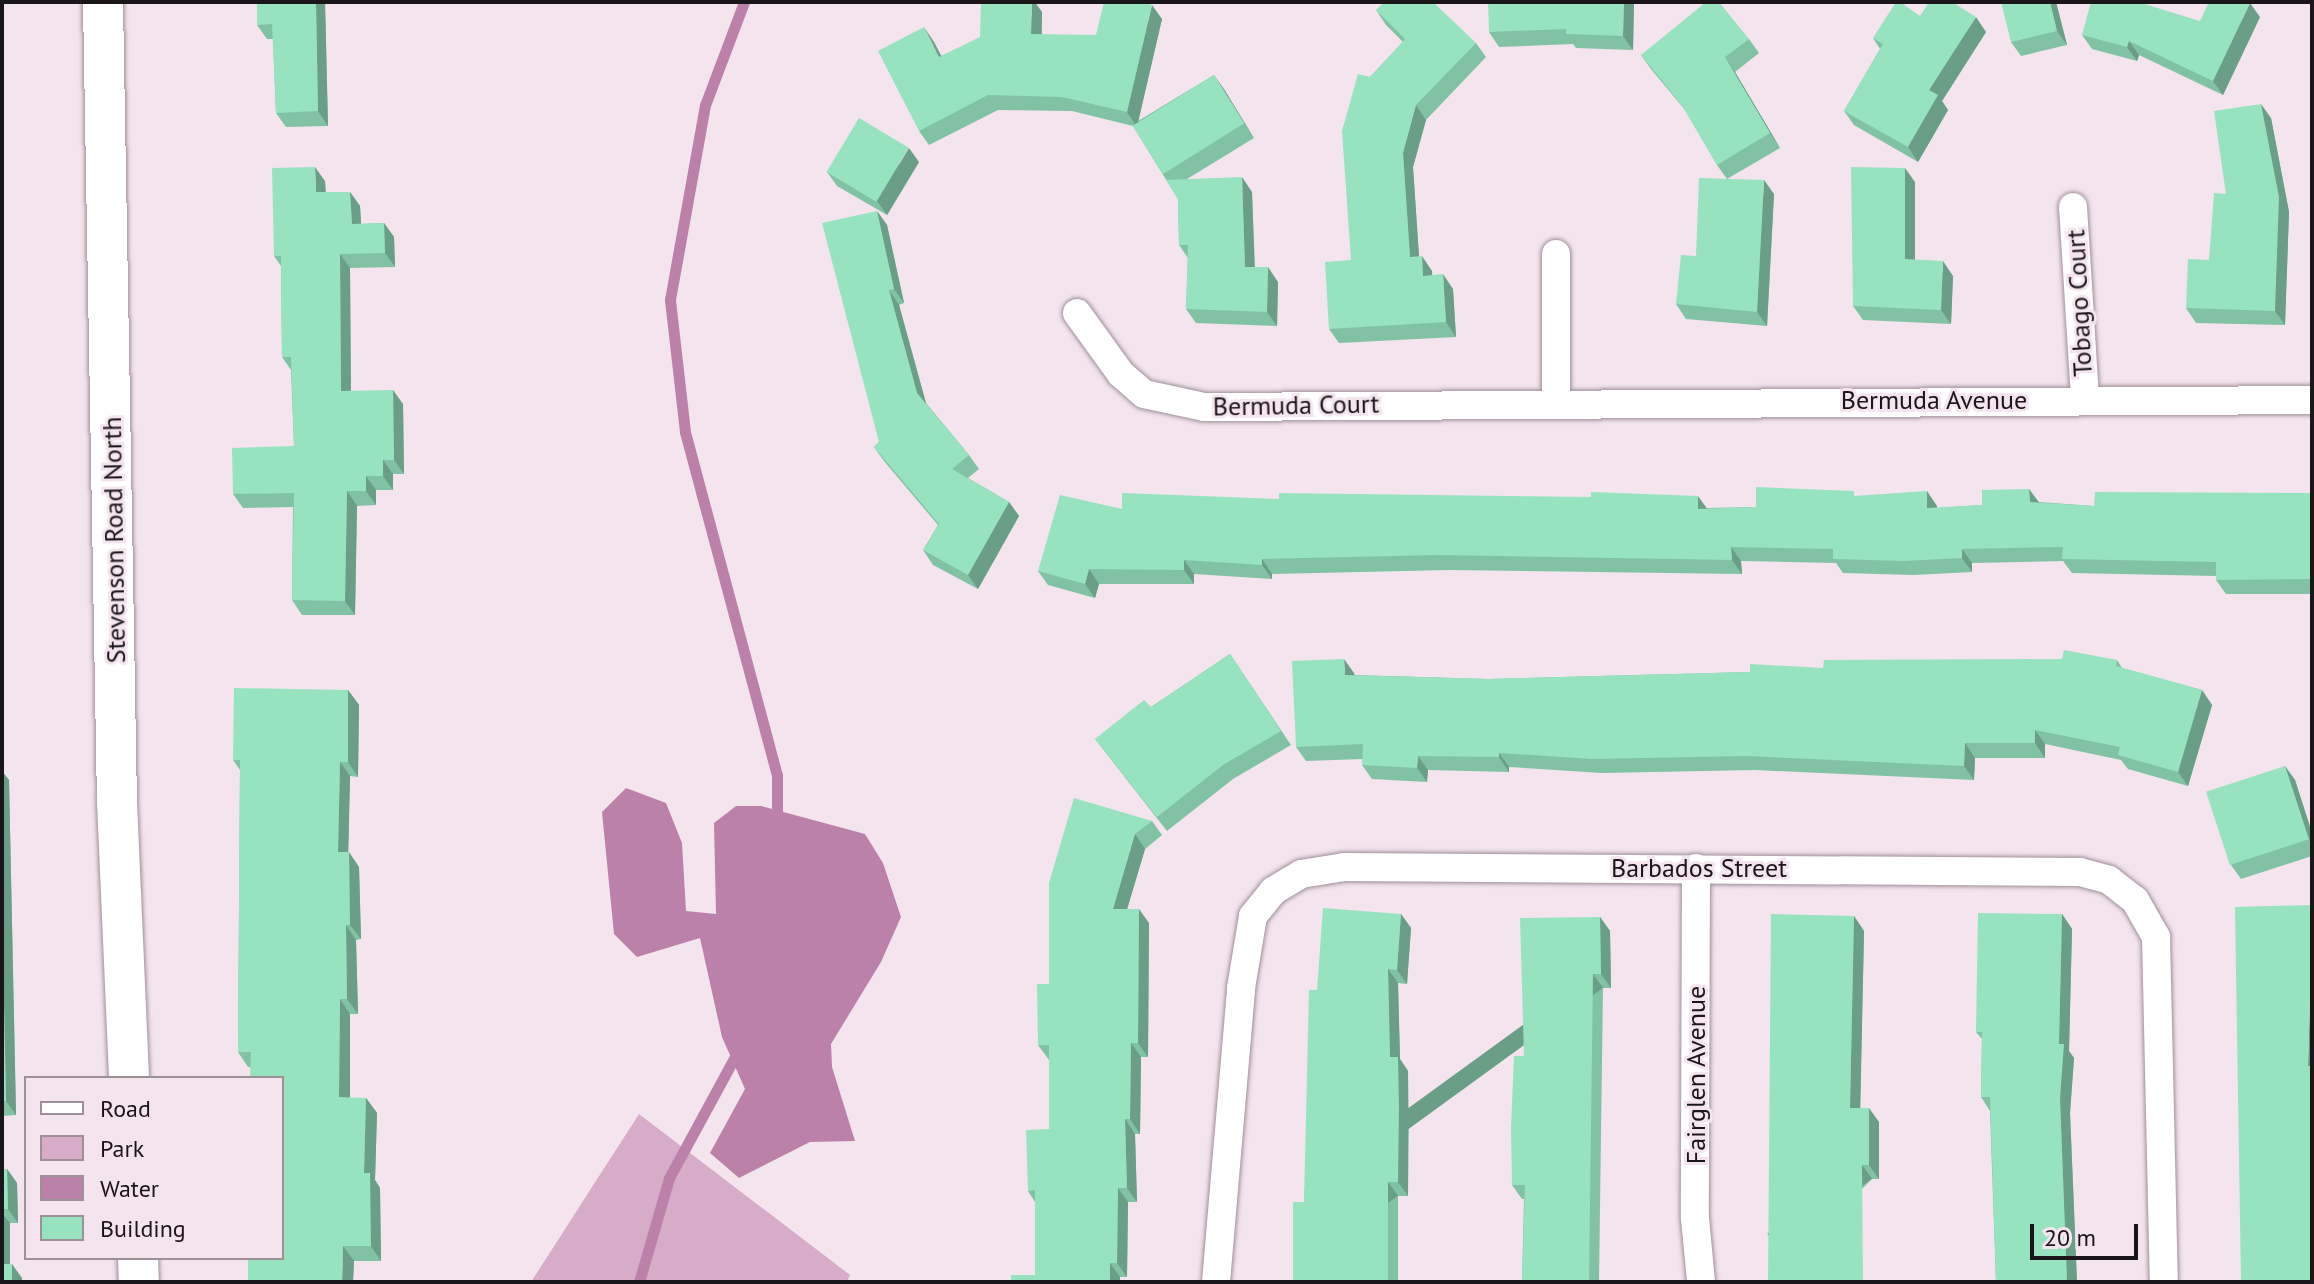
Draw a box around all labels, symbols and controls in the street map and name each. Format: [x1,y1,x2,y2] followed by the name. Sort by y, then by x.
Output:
[2060,229,2098,377] street label: Tobago Court
[1840,384,2028,416] street label: Bermuda Avenue
[1212,388,1380,422] street label: Bermuda Court
[96,416,132,664] street label: Stevenson Road North
[1611,852,1787,884] street label: Barbados Street
[1680,985,1712,1165] street label: Fairglen Avenue
[24,1076,284,1260] legend
[100,1093,151,1124] text: Road
[100,1133,144,1164] text: Park
[100,1173,159,1204] text: Water
[2034,1208,2142,1258] scale bar
[100,1213,186,1244] text: Building
[2044,1222,2096,1253] text: 20 m

